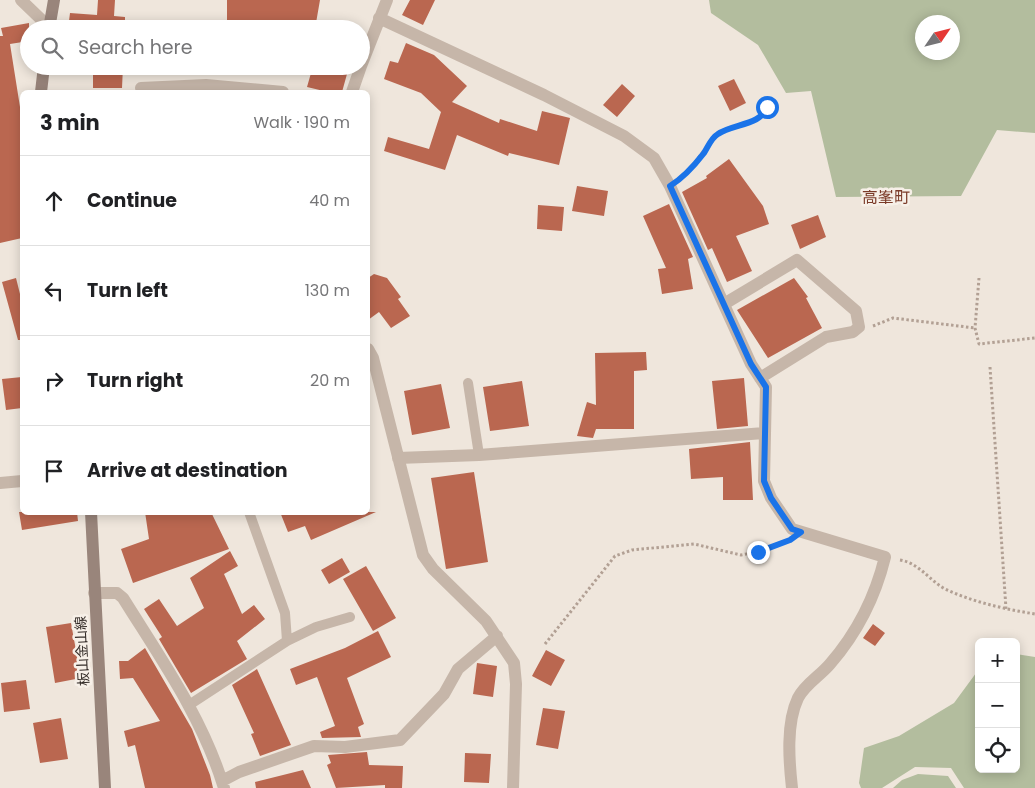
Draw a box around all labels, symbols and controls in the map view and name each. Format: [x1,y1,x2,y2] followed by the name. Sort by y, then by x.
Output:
[915,15,960,60] north arrow
[20,20,370,75] search box
[38,34,66,62] icon: search
[78,34,192,61] text: Search here
[756,96,779,119] route start
[40,108,100,137] text: 3 min
[253,111,350,134] text: Walk · 190 m
[862,186,910,209] district label: 高峯町
[40,187,68,215] icon: ahead
[87,187,177,214] text: Continue
[309,189,350,212] text: 40 m
[40,277,68,305] icon: left
[87,277,168,304] text: Turn left
[305,279,350,302] text: 130 m
[40,367,68,395] icon: right
[87,367,183,394] text: Turn right
[310,369,350,392] text: 20 m
[40,457,68,485] icon: arrive
[87,457,288,484] text: Arrive at destination
[747,541,770,564] route end
[70,616,94,686] street label: 板山金山線
[975,638,1020,773] map controls
[975,638,1020,683] button: +
[975,683,1020,728] button: −
[975,728,1020,773] button: locate

